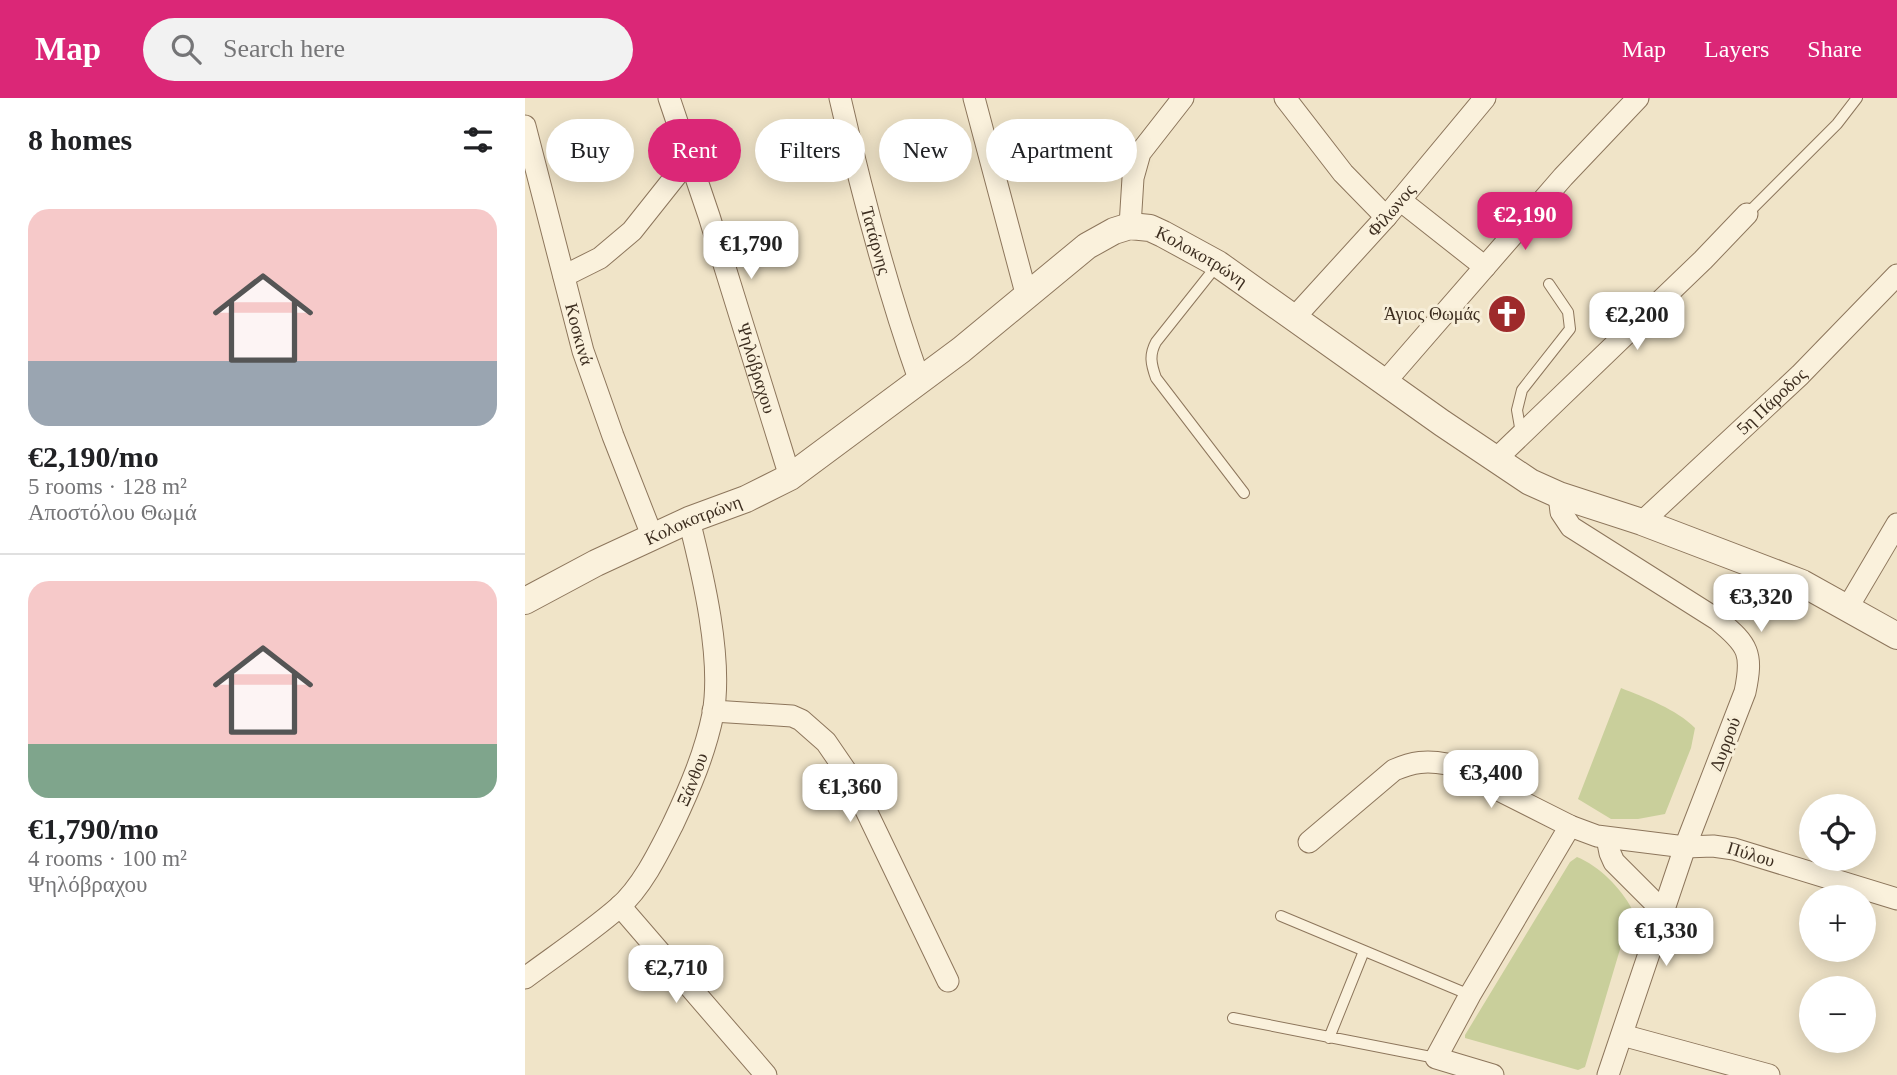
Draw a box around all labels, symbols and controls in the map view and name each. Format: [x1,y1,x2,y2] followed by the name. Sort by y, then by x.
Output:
[143,18,633,81] search box
[167,30,205,68] icon: search
[35,31,101,67] text: Map
[223,34,345,63] text: Search here
[1622,36,1666,62] text: Map
[1704,36,1769,62] text: Layers
[1807,36,1862,62] text: Share
[546,119,634,182] chip: Buy
[648,119,741,182] chip: Rent
[755,119,865,182] chip: Filters
[879,119,972,182] chip: New
[986,119,1137,182] chip: Apartment
[459,121,497,159] icon: filters
[28,123,132,156] text: 8 homes
[1363,180,1419,241] street label: Φίλωνος
[1468,192,1582,252] pin: €2,190
[1493,202,1557,227] text: €2,190
[857,204,895,277] street label: Τατάρνης
[694,222,808,281] pin: €1,790
[1153,222,1251,292] street label: Κολοκοτρώνη
[719,231,783,256] text: €1,790
[200,255,326,381] icon: home
[1580,292,1694,352] pin: €2,200
[1486,293,1528,335] church icon: Άγιος Θωμάς
[561,301,597,368] street label: Κοσκινά
[1605,302,1669,327] text: €2,200
[1384,304,1480,324] place label: Άγιος Θωμάς
[733,321,780,416] street label: Ψηλόβραχου
[1733,364,1811,439] street label: 5η Πάροδος
[28,440,159,473] text: €2,190/mo
[28,474,187,499] text: 5 rooms · 128 m²
[642,491,745,549] street label: Κολοκοτρώνη
[28,500,197,525] text: Αποστόλου Θωμά
[1704,574,1818,634] pin: €3,320
[1729,584,1793,609] text: €3,320
[200,627,326,753] icon: home
[1706,714,1744,774] street label: Δυρρού
[673,750,712,809] street label: Ξάνθου
[1434,750,1548,810] pin: €3,400
[1459,760,1523,785] text: €3,400
[793,764,907,824] pin: €1,360
[818,774,882,799] text: €1,360
[1799,794,1876,1053] map controls
[1799,794,1876,871] button: locate
[28,812,159,845] text: €1,790/mo
[1725,838,1777,871] street label: Πύλου
[28,846,187,871] text: 4 rooms · 100 m²
[28,872,147,897] text: Ψηλόβραχου
[1799,885,1876,962] button: +
[1609,908,1723,968] pin: €1,330
[1634,918,1698,943] text: €1,330
[619,946,733,1005] pin: €2,710
[644,955,708,980] text: €2,710
[1799,976,1876,1053] button: −

